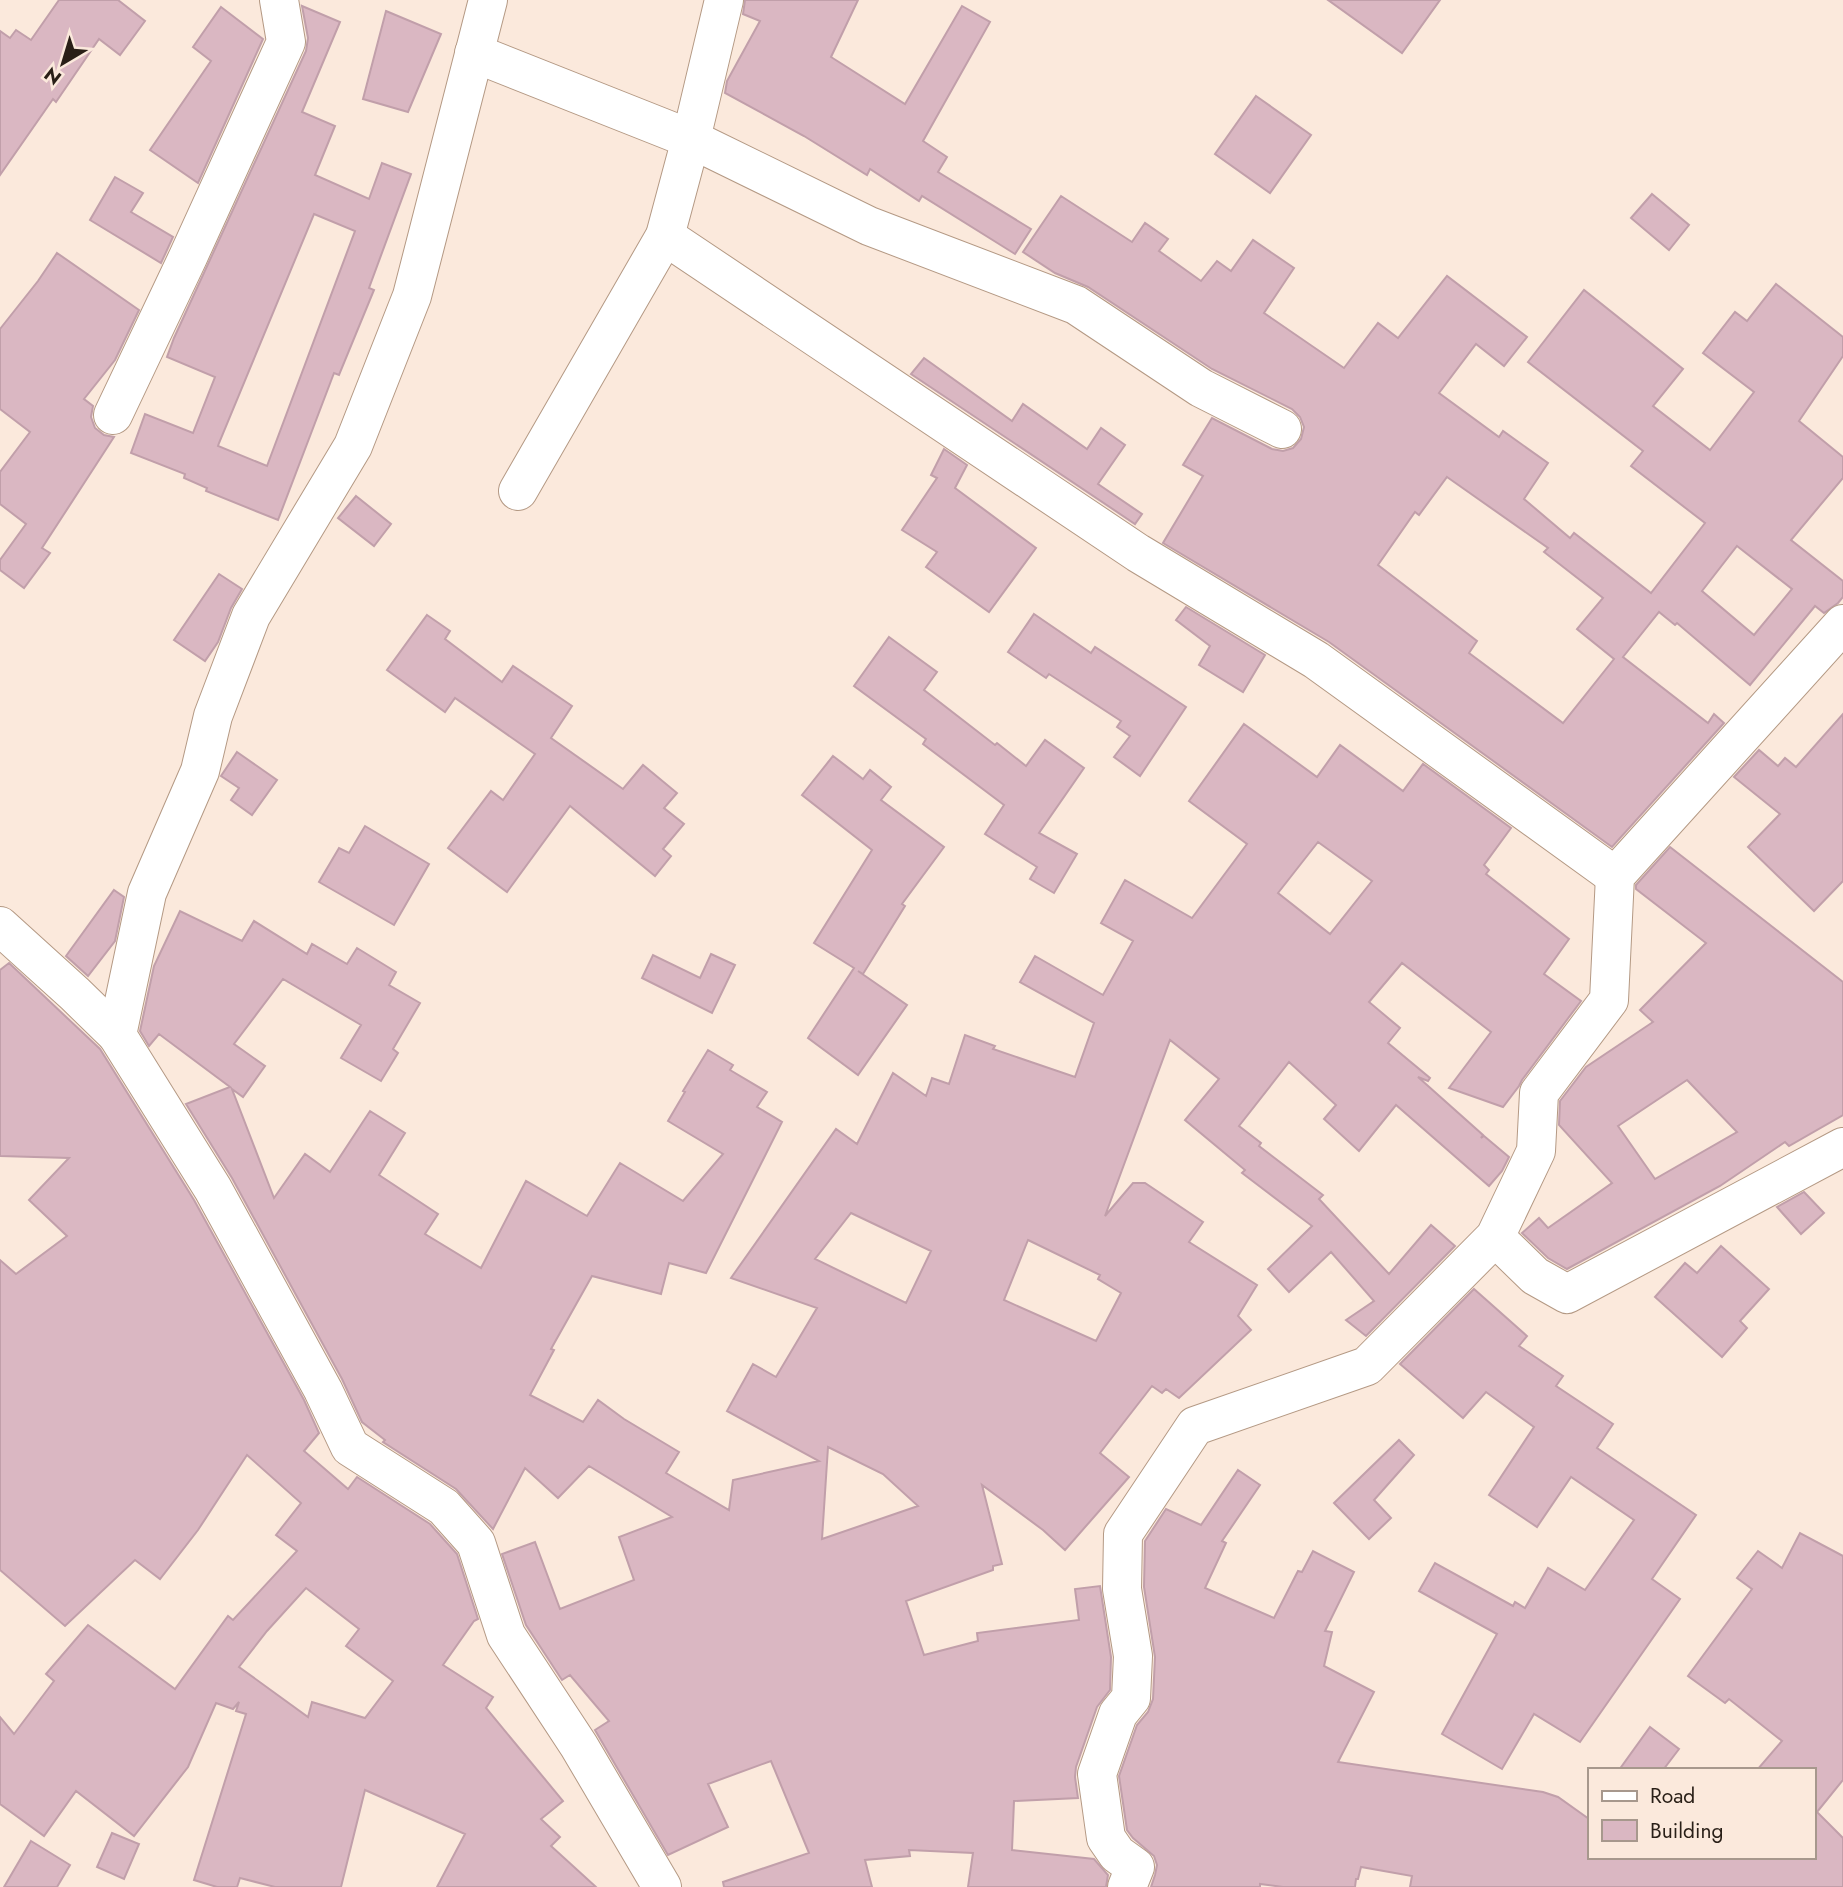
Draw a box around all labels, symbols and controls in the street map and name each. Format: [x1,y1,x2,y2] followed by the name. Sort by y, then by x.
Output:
[28,28,98,98] north arrow
[39,61,67,91] text: N
[1588,1768,1815,1859] legend
[1650,1781,1695,1811] text: Road
[1650,1816,1723,1846] text: Building

